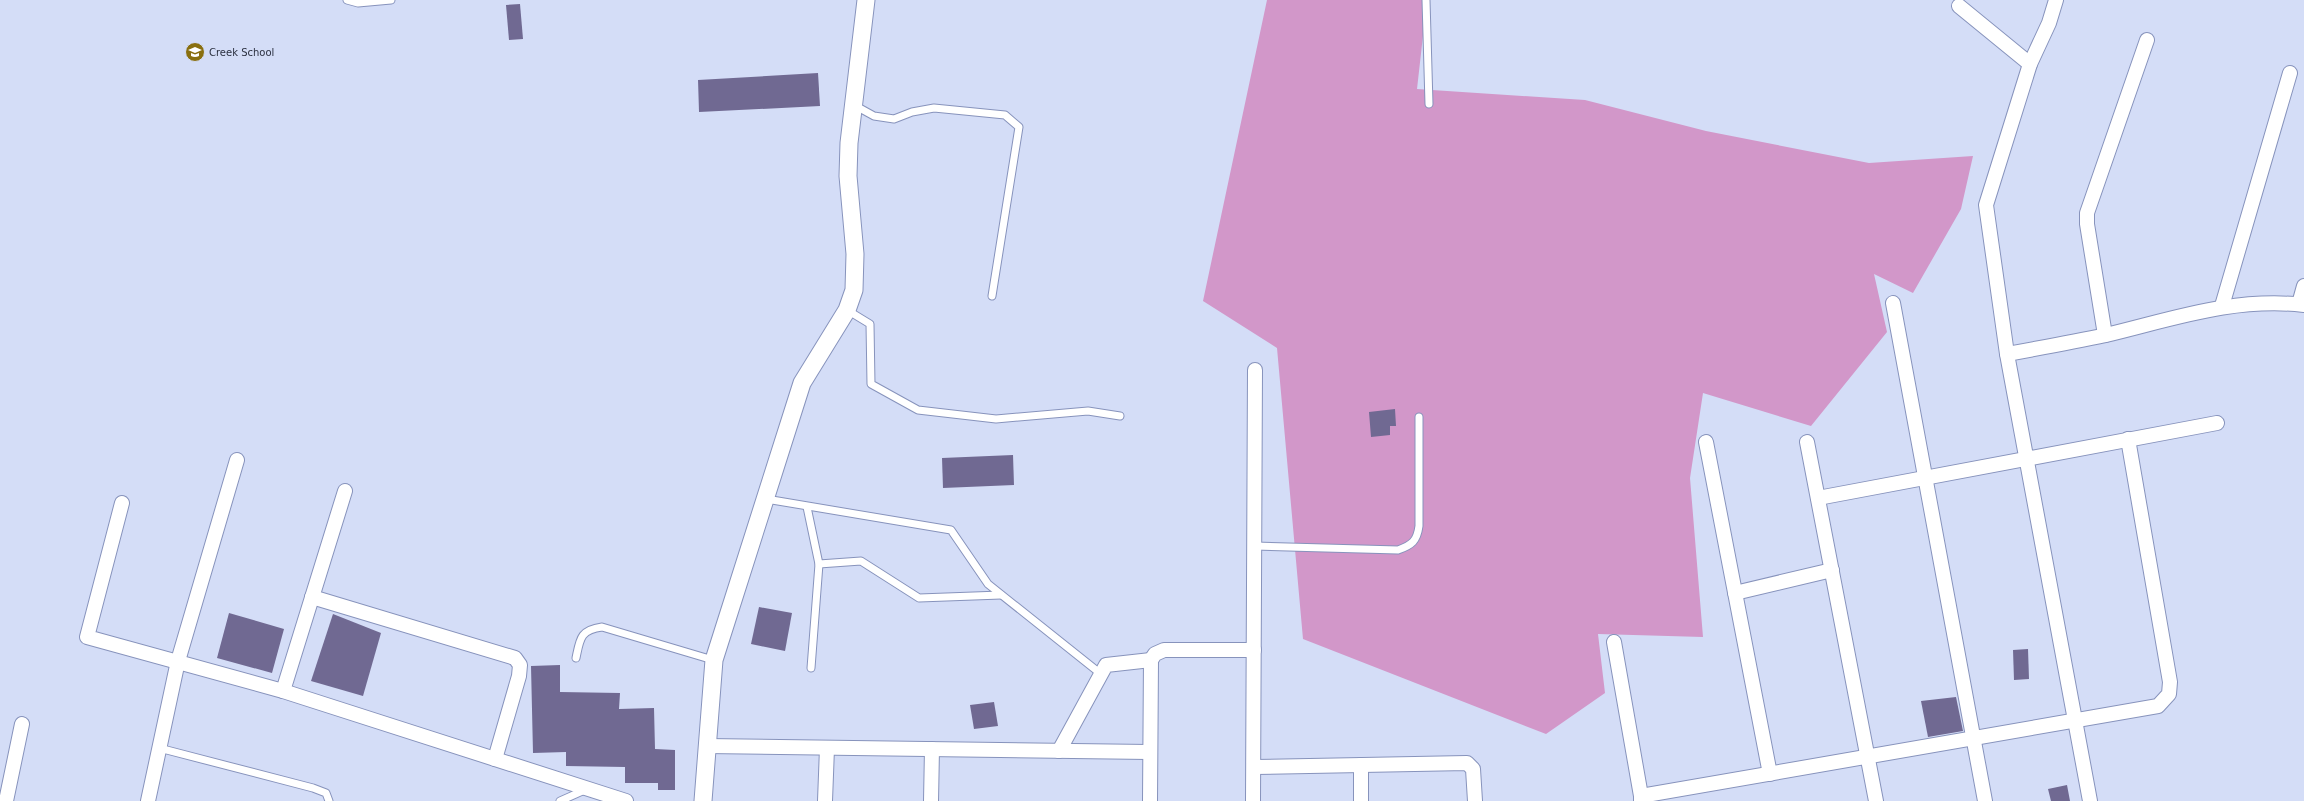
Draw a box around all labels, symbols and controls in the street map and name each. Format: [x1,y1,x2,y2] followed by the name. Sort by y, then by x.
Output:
[184,41,206,63] school or university icon: Creek School
[209,47,274,58] place label: Creek School

